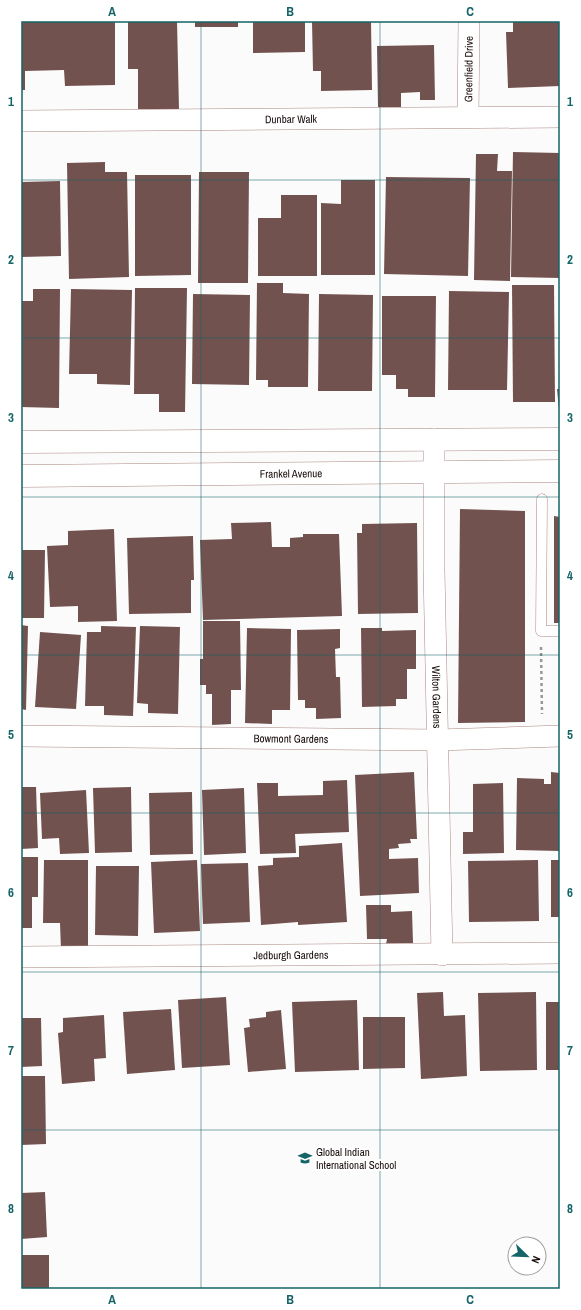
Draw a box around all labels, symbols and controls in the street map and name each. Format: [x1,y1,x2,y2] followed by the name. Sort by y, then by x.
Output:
[108,3,116,20] text: A
[286,3,294,20] text: B
[466,3,474,20] text: C
[461,36,476,102] street label: Greenfield Drive
[8,93,14,110] text: 1
[567,93,573,110] text: 1
[265,112,317,126] street label: Dunbar Walk
[8,251,14,268] text: 2
[567,251,573,268] text: 2
[8,409,14,426] text: 3
[567,409,573,426] text: 3
[260,466,322,481] street label: Frankel Avenue
[8,567,14,584] text: 4
[567,567,573,584] text: 4
[429,665,444,729] street label: Wilton Gardens
[8,726,14,743] text: 5
[567,726,573,743] text: 5
[253,731,329,746] street label: Bowmont Gardens
[8,884,14,901] text: 6
[567,884,573,901] text: 6
[253,948,329,962] street label: Jedburgh Gardens
[8,1042,14,1059] text: 7
[567,1042,573,1059] text: 7
[316,1145,396,1172] place label: Global Indian International School
[297,1150,313,1166] school or university icon: Global Indian International School
[8,1200,14,1217] text: 8
[567,1200,573,1217] text: 8
[507,1236,547,1276] north arrow
[528,1254,544,1266] text: N
[108,1291,116,1308] text: A
[286,1291,294,1308] text: B
[466,1291,474,1308] text: C

